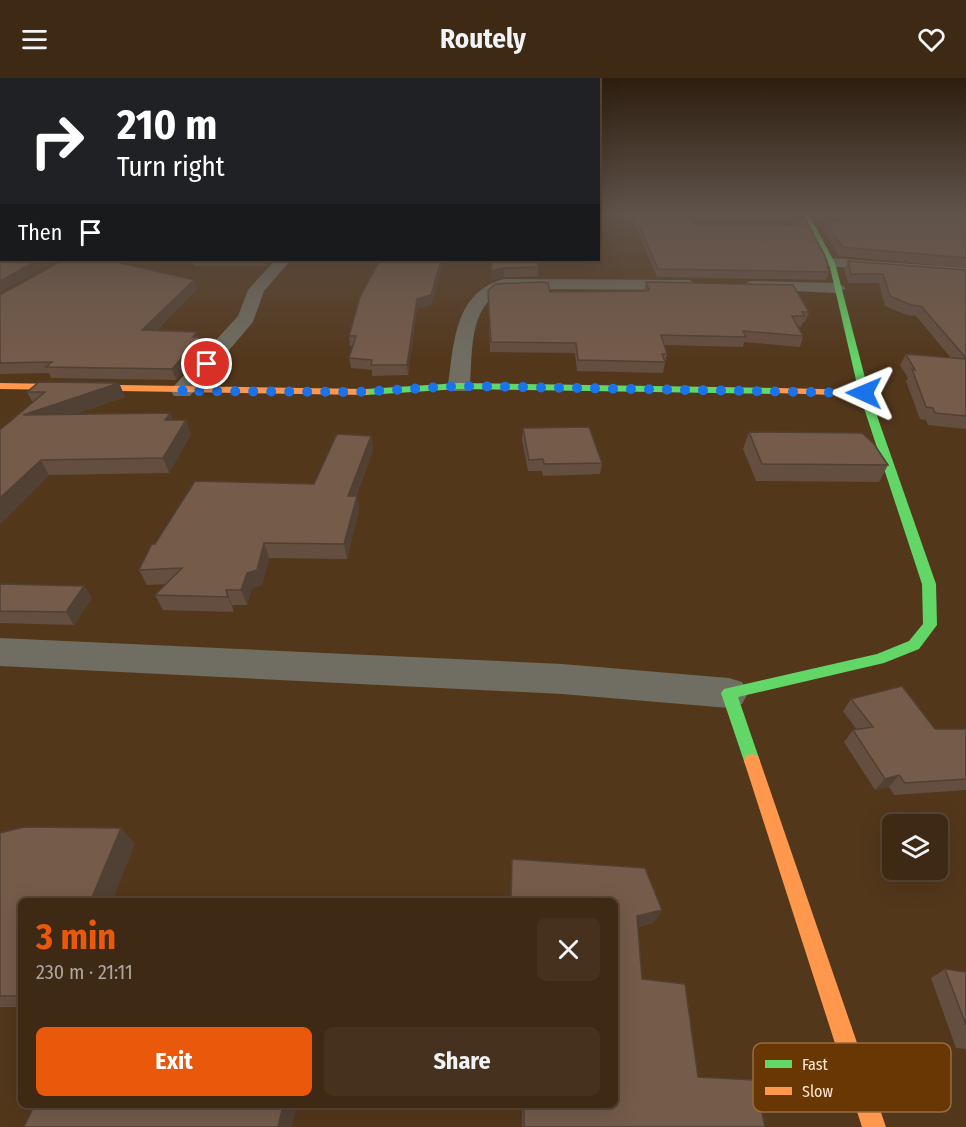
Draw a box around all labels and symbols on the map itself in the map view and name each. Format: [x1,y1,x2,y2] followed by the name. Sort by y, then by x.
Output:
[181,338,232,389] pin
[832,361,896,425] position arrow
[753,1043,951,1112] legend
[802,1055,829,1074] text: Fast
[802,1082,833,1101] text: Slow

